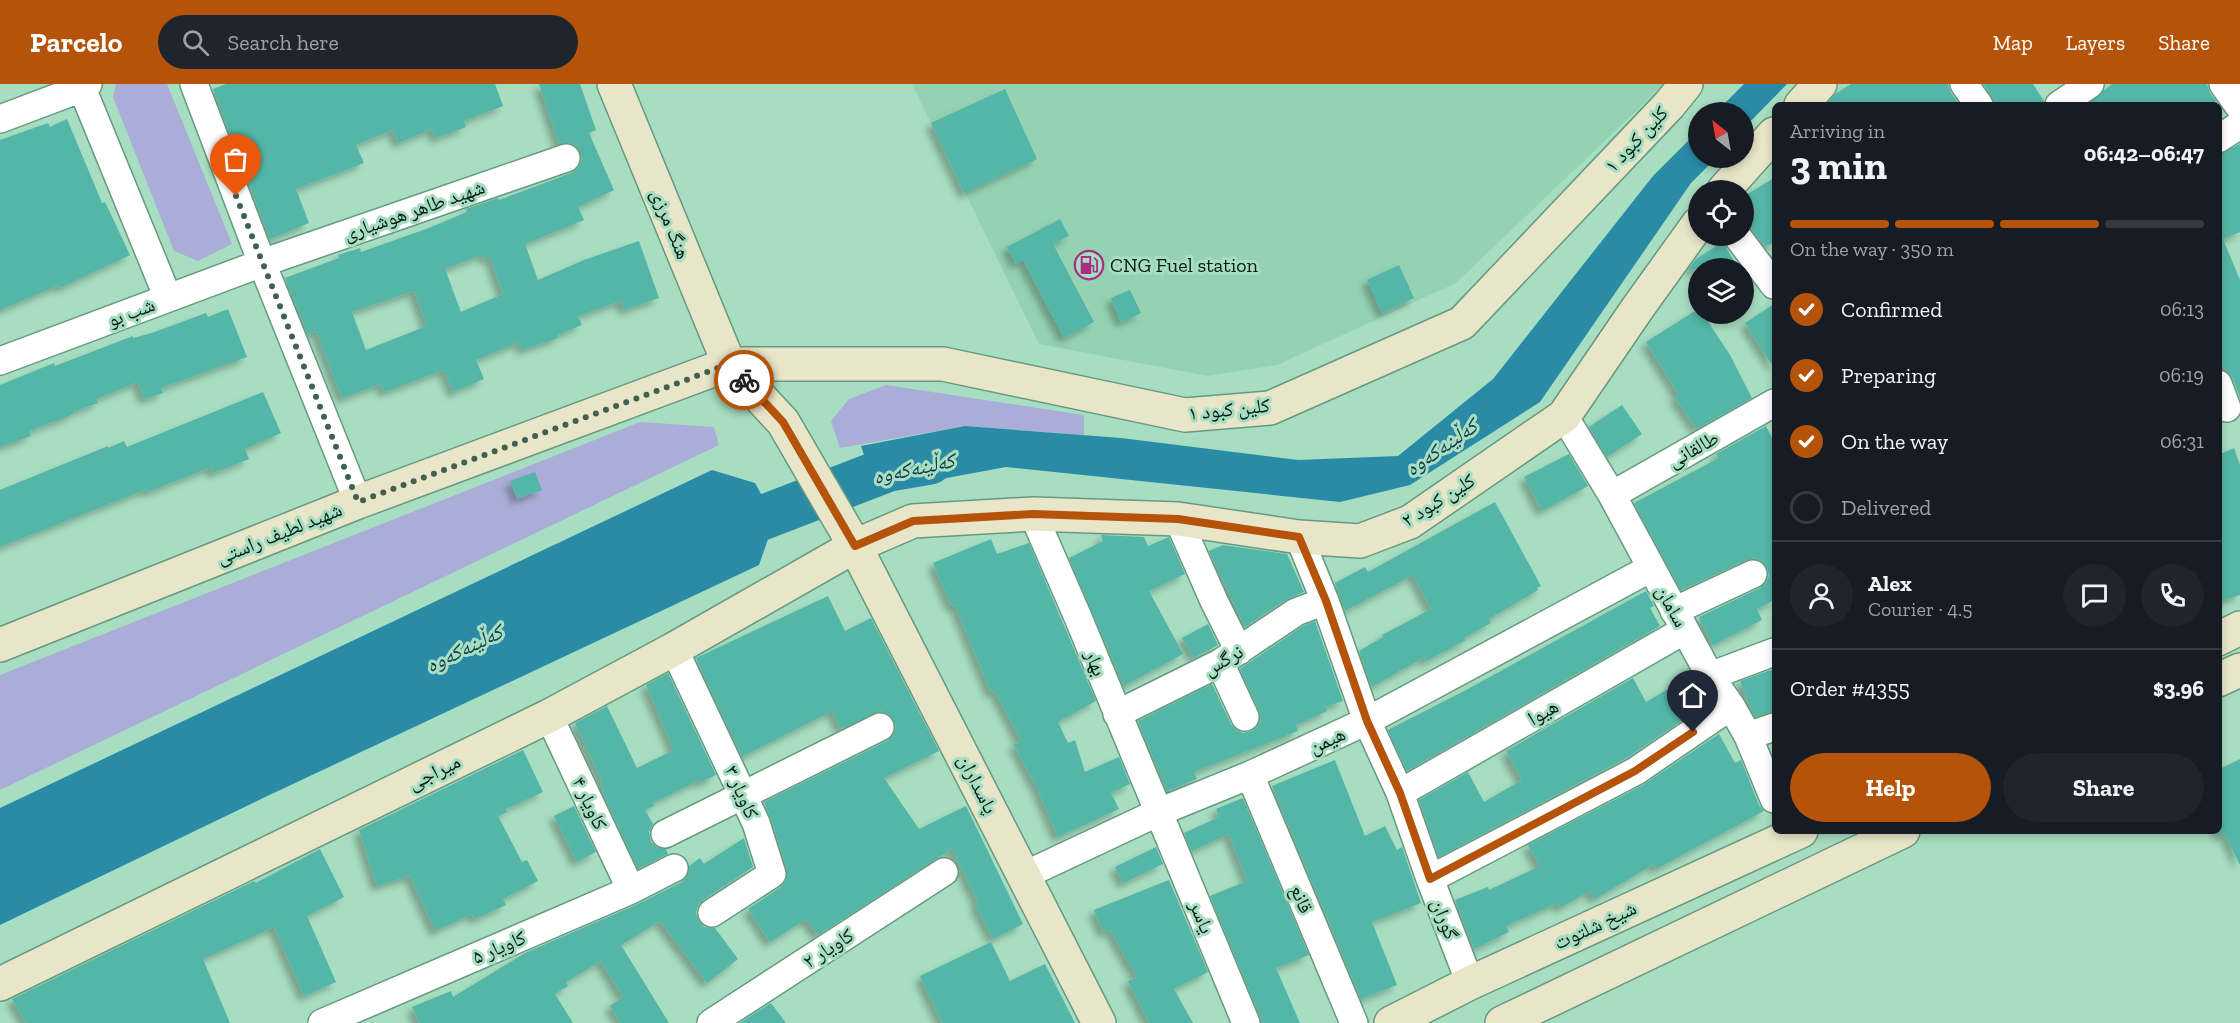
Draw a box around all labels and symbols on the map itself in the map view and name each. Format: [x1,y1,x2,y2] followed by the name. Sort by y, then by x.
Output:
[1599,101,1673,177] street label: کلین کبود ۱
[1688,102,1754,168] north arrow
[210,134,261,196] pin
[340,175,488,245] street label: شهید طاهر هوشیاری
[646,186,696,262] street label: هنگ مرزی
[1073,249,1105,281] fuel station icon: CNG Fuel station
[1110,253,1259,277] place label: CNG Fuel station
[104,292,158,332] street label: شب بو
[714,350,774,410] courier
[1187,393,1271,425] street label: کلین کبود ۱
[1400,411,1485,481] water label: کەڵینەکەوە
[1663,425,1723,473] street label: طالقانی
[871,447,960,489] water label: کەڵینەکەوە
[1397,468,1479,532] street label: کلین کبود ۲
[213,497,345,569] street label: شهید لطیف راستی
[1651,581,1693,631] street label: سامان
[421,617,509,677] water label: کەڵینەکەوە
[1199,639,1247,681] street label: نرگس
[1080,646,1112,680] street label: بهار
[1667,670,1718,732] pin
[1523,694,1563,730] street label: هیوا
[1305,721,1349,759] street label: هیمن
[404,749,464,795] street label: میراجی
[953,750,1003,818] street label: پاسداران
[720,762,764,822] street label: کاویار ۳
[567,773,613,833] street label: کاویار ۴
[1284,881,1319,917] street label: قانع
[1426,895,1464,943] street label: گوران
[1550,895,1640,955] street label: شیخ شلتوت
[1184,896,1219,937] street label: یاسر
[798,923,858,973] street label: کاویار ۲
[469,925,529,969] street label: کاویار ۵

